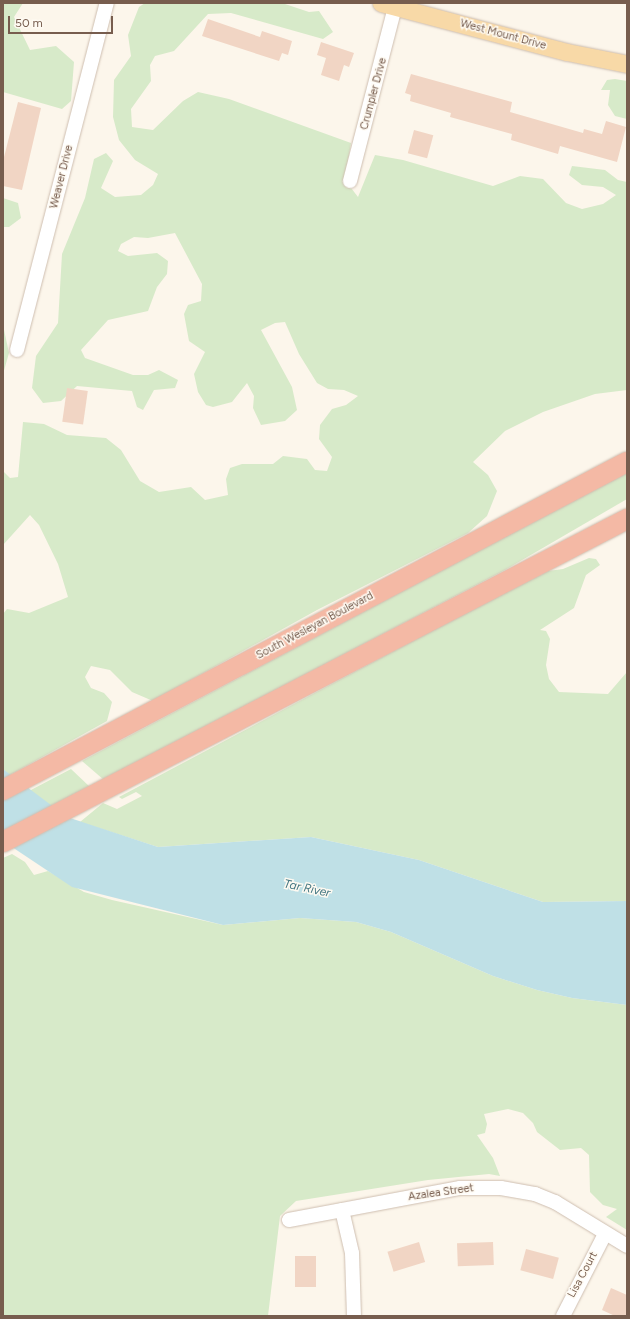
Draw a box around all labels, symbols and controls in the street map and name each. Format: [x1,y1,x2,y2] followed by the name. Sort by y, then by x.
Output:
[10,8,115,34] scale bar
[15,16,43,30] text: 50 m
[459,17,547,53] street label: West Mount Drive
[358,57,390,131] street label: Crumpler Drive
[48,144,76,210] street label: Weaver Drive
[254,589,376,663] street label: South Wesleyan Boulevard
[282,877,332,901] water label: Tar River
[407,1182,475,1204] street label: Azalea Street
[565,1250,601,1300] street label: Lisa Court

